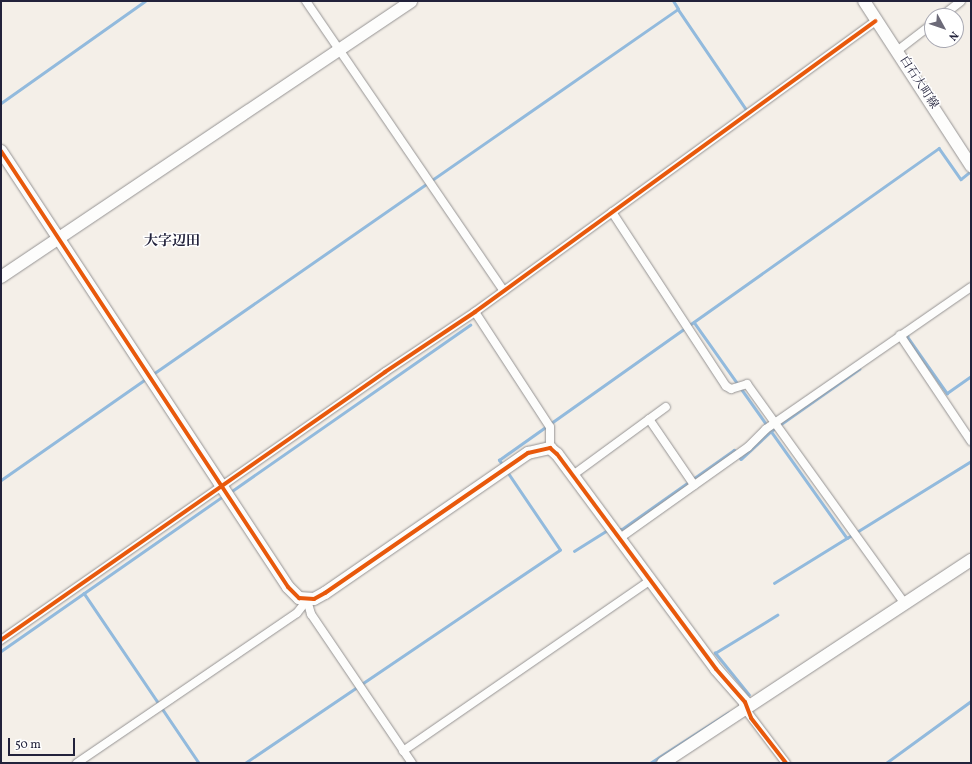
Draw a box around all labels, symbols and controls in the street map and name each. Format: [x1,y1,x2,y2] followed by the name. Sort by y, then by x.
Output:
[924,8,964,48] north arrow
[944,28,961,43] text: N
[896,54,940,112] street label: 白石大町線
[144,234,200,250] district label: 大字辺田
[10,730,77,756] scale bar
[15,737,41,753] text: 50 m

